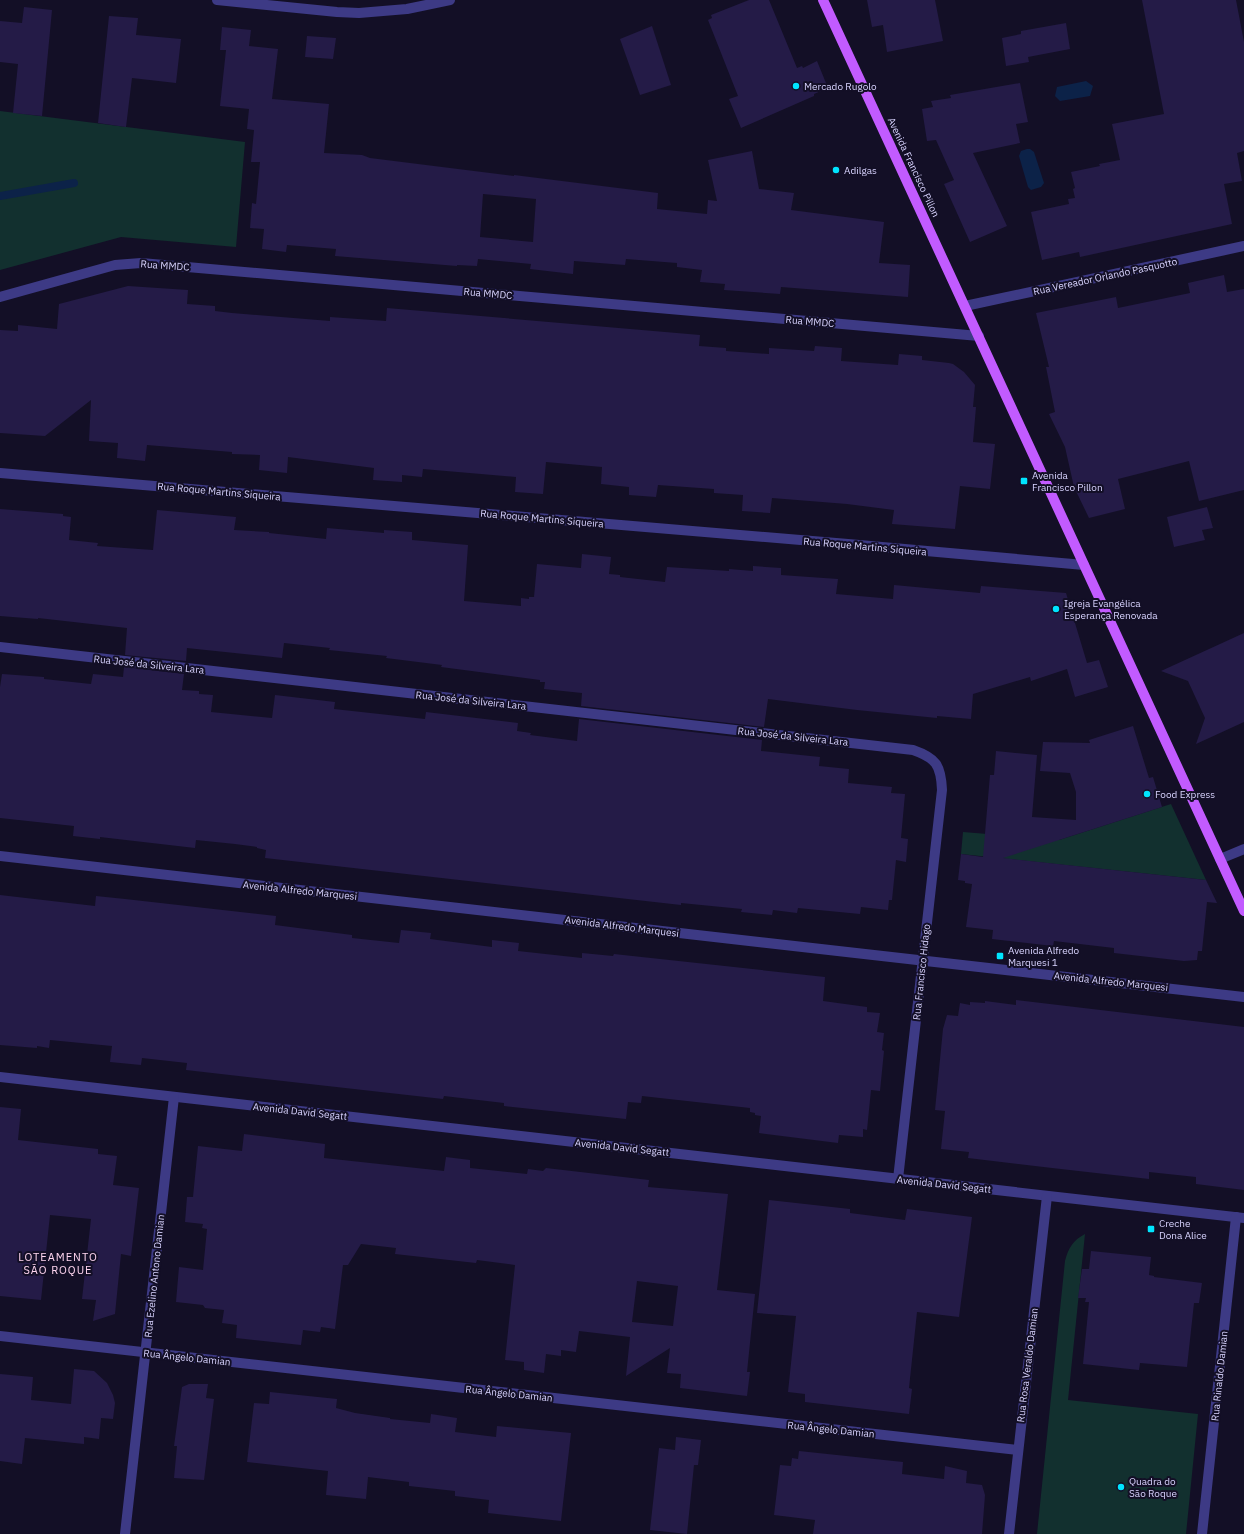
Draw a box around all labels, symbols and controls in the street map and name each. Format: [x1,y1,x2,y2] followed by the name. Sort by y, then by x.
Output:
[804,80,877,93] place label: Mercado Rugolo
[791,81,801,91] marker: Mercado Rugolo
[885,115,942,219] street label: Avenida Francisco Pillon
[844,164,877,177] place label: Adilgas
[831,165,841,175] marker: Adilgas
[1032,255,1179,298] street label: Rua Vereador Orlando Pasquotto
[140,257,190,274] street label: Rua MMDC
[463,285,513,302] street label: Rua MMDC
[785,313,835,330] street label: Rua MMDC
[1032,469,1103,494] place label: Avenida Francisco Pillon
[1019,476,1029,486] marker: Avenida Francisco Pillon
[157,480,282,503] street label: Rua Roque Martins Siqueira
[480,507,605,530] street label: Rua Roque Martins Siqueira
[803,535,928,558] street label: Rua Roque Martins Siqueira
[1064,597,1158,622] place label: Igreja Evangélica Esperança Renovada
[1051,604,1061,614] marker: Igreja Evangélica Esperança Renovada
[93,652,206,677] street label: Rua José da Silveira Lara
[415,688,528,713] street label: Rua José da Silveira Lara
[737,724,850,749] street label: Rua José da Silveira Lara
[1155,788,1215,801] place label: Food Express
[1142,789,1152,799] marker: Food Express
[242,878,358,903] street label: Avenida Alfredo Marquesi
[564,913,680,940] street label: Avenida Alfredo Marquesi
[910,923,933,1021] street label: Rua Francisco Hidago
[1008,944,1079,969] place label: Avenida Alfredo Marquesi 1
[995,951,1005,961] marker: Avenida Alfredo Marquesi 1
[1053,969,1169,994] street label: Avenida Alfredo Marquesi
[252,1100,348,1123] street label: Avenida David Segatt
[574,1136,670,1159] street label: Avenida David Segatt
[896,1173,992,1196] street label: Avenida David Segatt
[142,1214,167,1338] street label: Rua Ezelino Antono Damian
[1159,1217,1207,1242] place label: Creche Dona Alice
[1146,1224,1156,1234] marker: Creche Dona Alice
[18,1250,98,1277] district label: LOTEAMENTO SÃO ROQUE
[1014,1307,1041,1423] street label: Rua Rosa Veraldo Damian
[1208,1330,1231,1422] street label: Rua Rinaldo Damian
[143,1346,231,1369] street label: Rua Ângelo Damian
[465,1382,553,1405] street label: Rua Ângelo Damian
[787,1418,875,1441] street label: Rua Ângelo Damian
[1129,1475,1177,1500] place label: Quadra do São Roque
[1116,1482,1126,1492] marker: Quadra do São Roque

